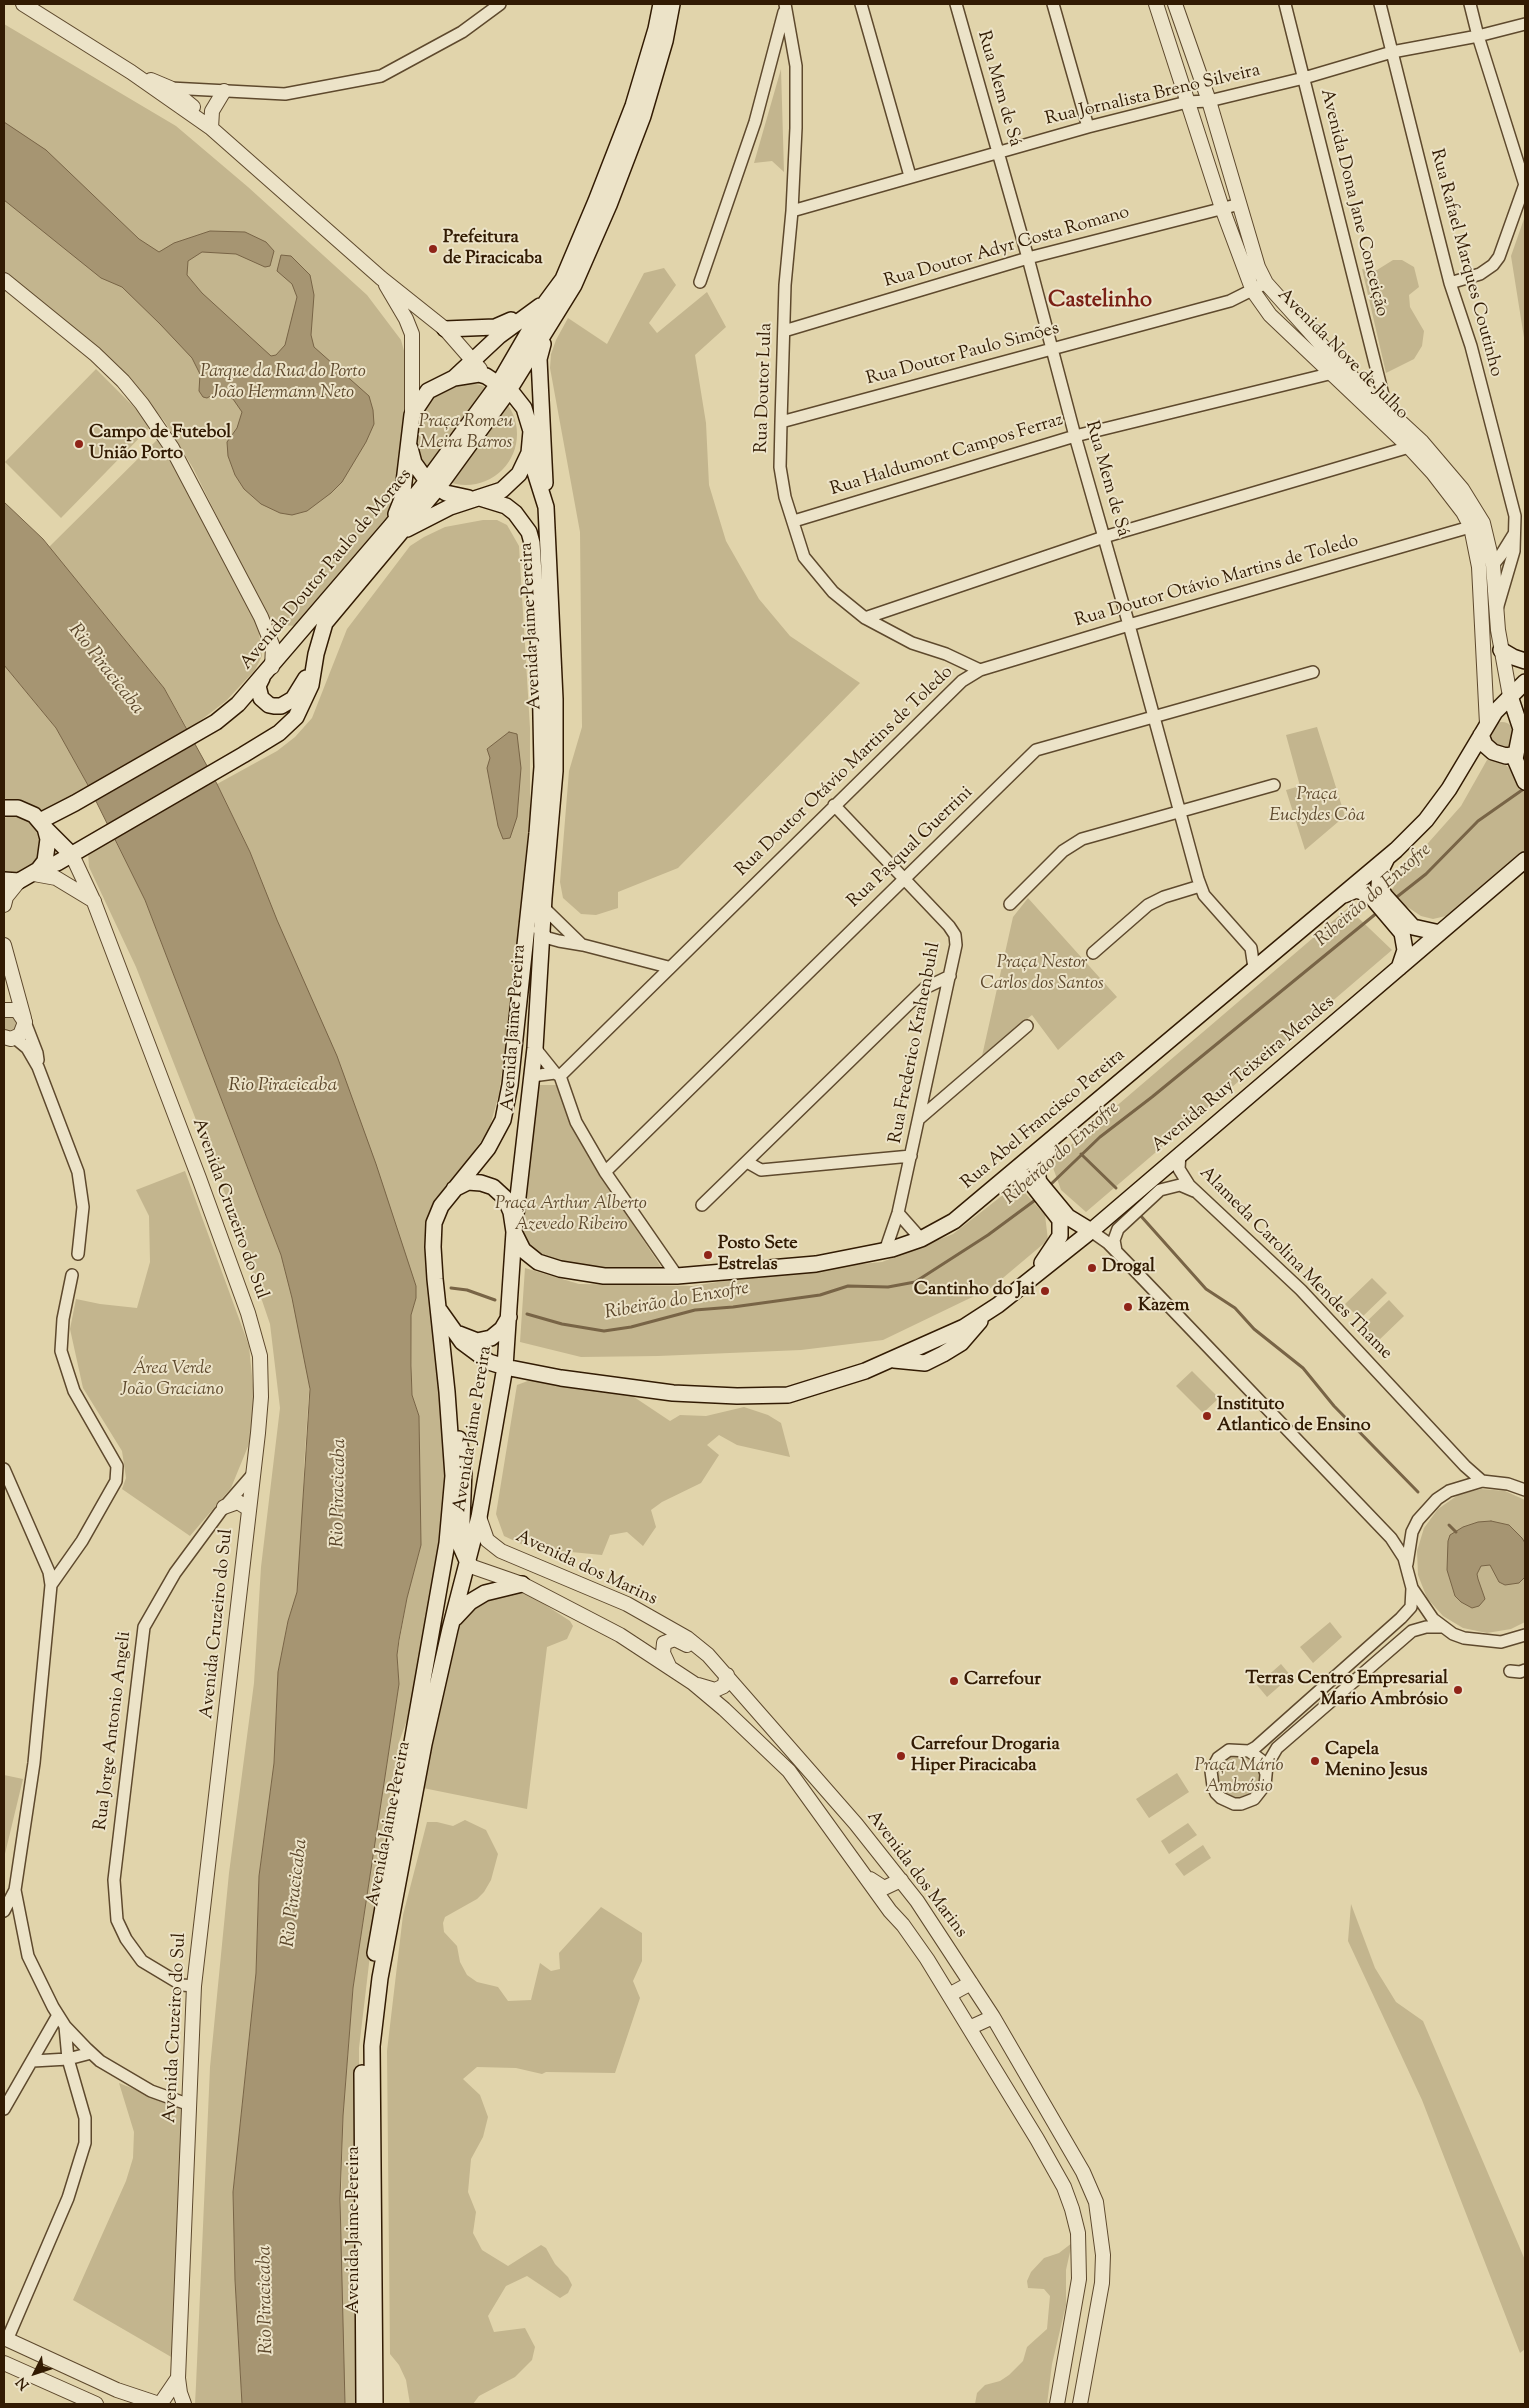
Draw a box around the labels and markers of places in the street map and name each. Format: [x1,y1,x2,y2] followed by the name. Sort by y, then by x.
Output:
[443,228,542,270] place label: Prefeitura de Piracicaba
[427,243,439,255] marker: Prefeitura de Piracicaba
[89,423,231,466] place label: Campo de Futebol União Porto
[73,438,85,450] marker: Campo de Futebol União Porto
[718,1234,798,1276] place label: Posto Sete Estrelas
[702,1249,714,1261] marker: Posto Sete Estrelas
[1102,1257,1155,1279] place label: Drogal
[1086,1262,1098,1274] marker: Drogal
[914,1280,1035,1302] place label: Cantinho do Jai
[1039,1285,1051,1297] marker: Cantinho do Jai
[1138,1296,1189,1318] place label: Kazem
[1122,1301,1134,1313] marker: Kazem
[1217,1395,1371,1438] place label: Instituto Atlantico de Ensino
[1201,1410,1213,1422] marker: Instituto Atlantico de Ensino
[1245,1669,1448,1712] place label: Terras Centro Empresarial Mario Ambrósio
[964,1670,1041,1692] place label: Carrefour
[948,1675,960,1687] marker: Carrefour
[1452,1684,1464,1696] marker: Terras Centro Empresarial Mario Ambrósio
[911,1735,1060,1778] place label: Carrefour Drogaria Hiper Piracicaba
[1325,1740,1428,1782] place label: Capela Menino Jesus
[895,1750,907,1762] marker: Carrefour Drogaria Hiper Piracicaba
[1309,1755,1321,1767] marker: Capela Menino Jesus

